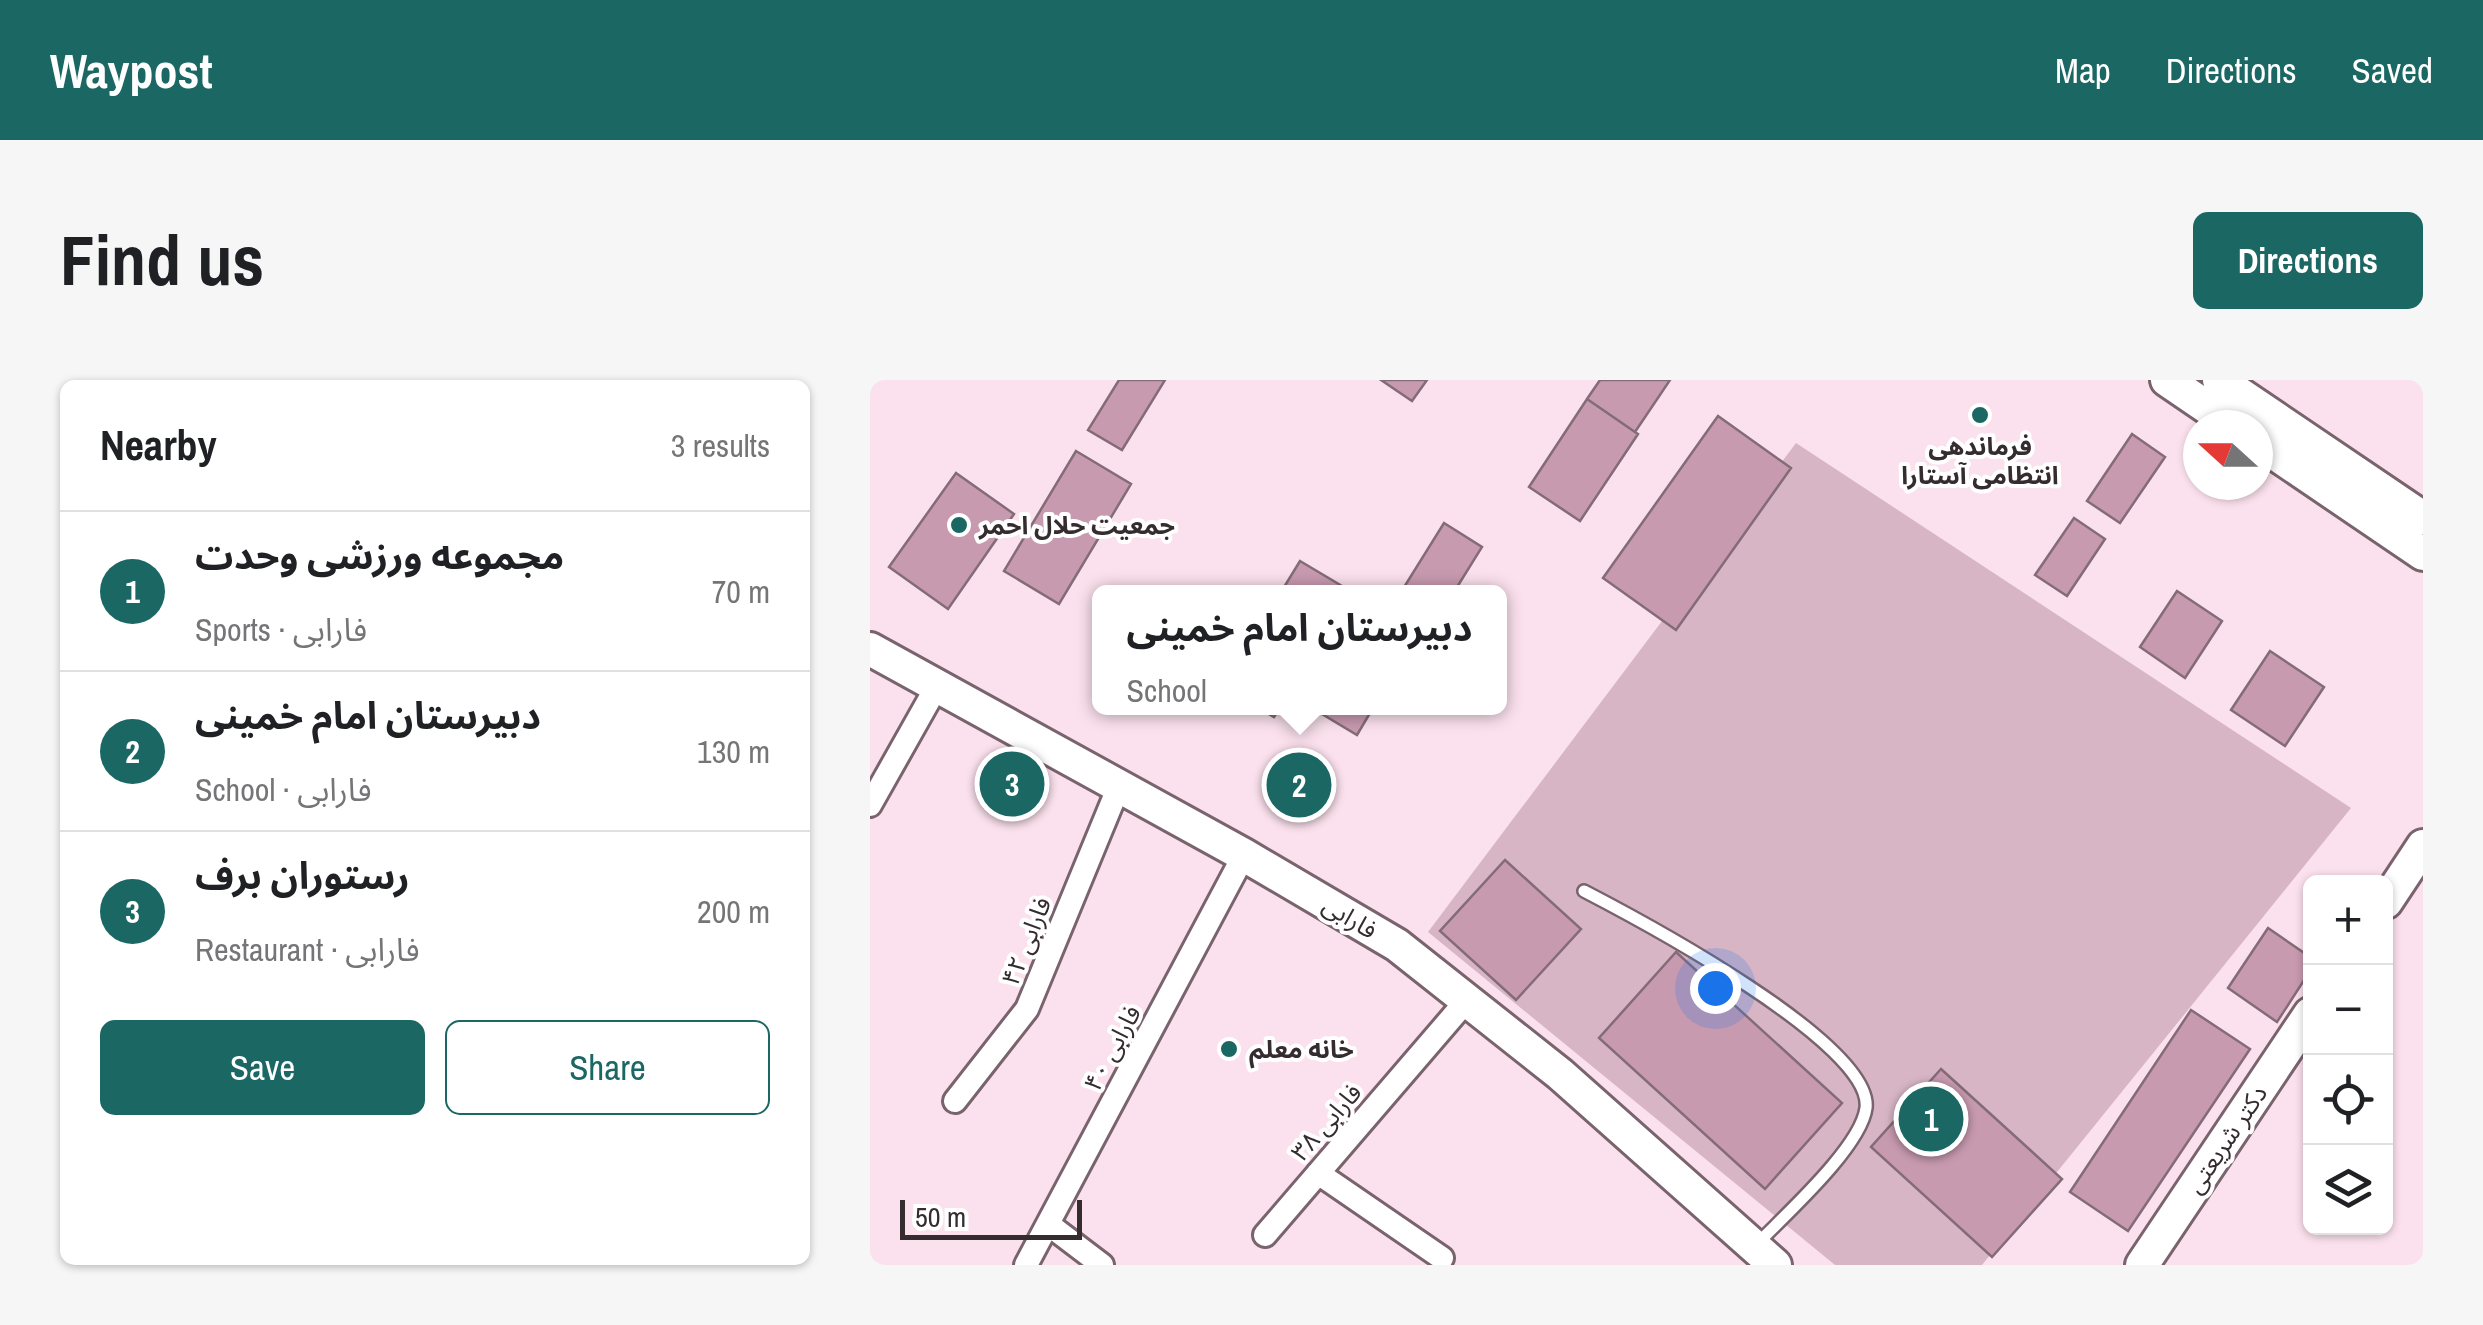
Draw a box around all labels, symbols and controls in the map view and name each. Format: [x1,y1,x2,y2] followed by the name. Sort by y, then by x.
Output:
[50,38,213,103] text: Waypost
[2055,47,2111,94] text: Map
[2166,47,2297,94] text: Directions
[2352,47,2433,94] text: Saved
[2193,212,2423,309] button: Directions
[60,213,264,307] text: Find us
[1969,404,1991,426] marker: فرماندهی انتظامی آستارا
[2183,410,2273,500] north arrow
[100,417,217,473] text: Nearby
[671,424,770,467] text: 3 results
[1901,429,2059,492] place label: فرماندهی انتظامی آستارا
[978,508,1175,542] place label: جمعیت حلال احمر
[948,514,970,536] marker: جمعیت حلال احمر
[195,530,564,581] text: مجموعه ورزشی وحدت
[125,570,140,613] text: 1
[712,570,770,613] text: 70 m
[1092,585,1507,715] popup
[1127,602,1472,653] text: دبیرستان امام خمینی
[195,608,367,651] text: Sports · فارابی
[1127,669,1207,712] text: School
[195,690,541,741] text: دبیرستان امام خمینی
[125,730,140,773] text: 2
[697,730,770,773] text: 130 m
[980,746,1044,822] pin: 3
[1266,748,1332,822] pin: 2
[195,768,371,811] text: School · فارابی
[195,850,410,901] text: رستوران برف
[2303,875,2393,1235] map controls
[2303,875,2393,965] button: +
[1316,887,1384,947] street label: فارابی
[125,890,140,933] text: 3
[697,890,770,933] text: 200 m
[993,892,1059,990] street label: فارابی ۴۲
[195,928,420,971] text: Restaurant · فارابی
[1690,963,1741,1014] your location
[2303,965,2393,1055] button: −
[1075,999,1149,1097] street label: فارابی ۴۰
[100,1020,425,1115] button: Save
[445,1020,770,1115] button: Share
[1249,1032,1354,1069] place label: خانه معلم
[1218,1038,1240,1060] marker: خانه معلم
[2303,1055,2393,1145] button: locate
[1283,1076,1369,1168] street label: فارابی ۳۸
[2177,1078,2275,1200] street label: دکتر شریعتی
[1898,1082,1964,1156] pin: 1
[2303,1145,2393,1235] button: layers
[900,1195,1082,1240] scale bar
[915,1198,966,1236] text: 50 m

